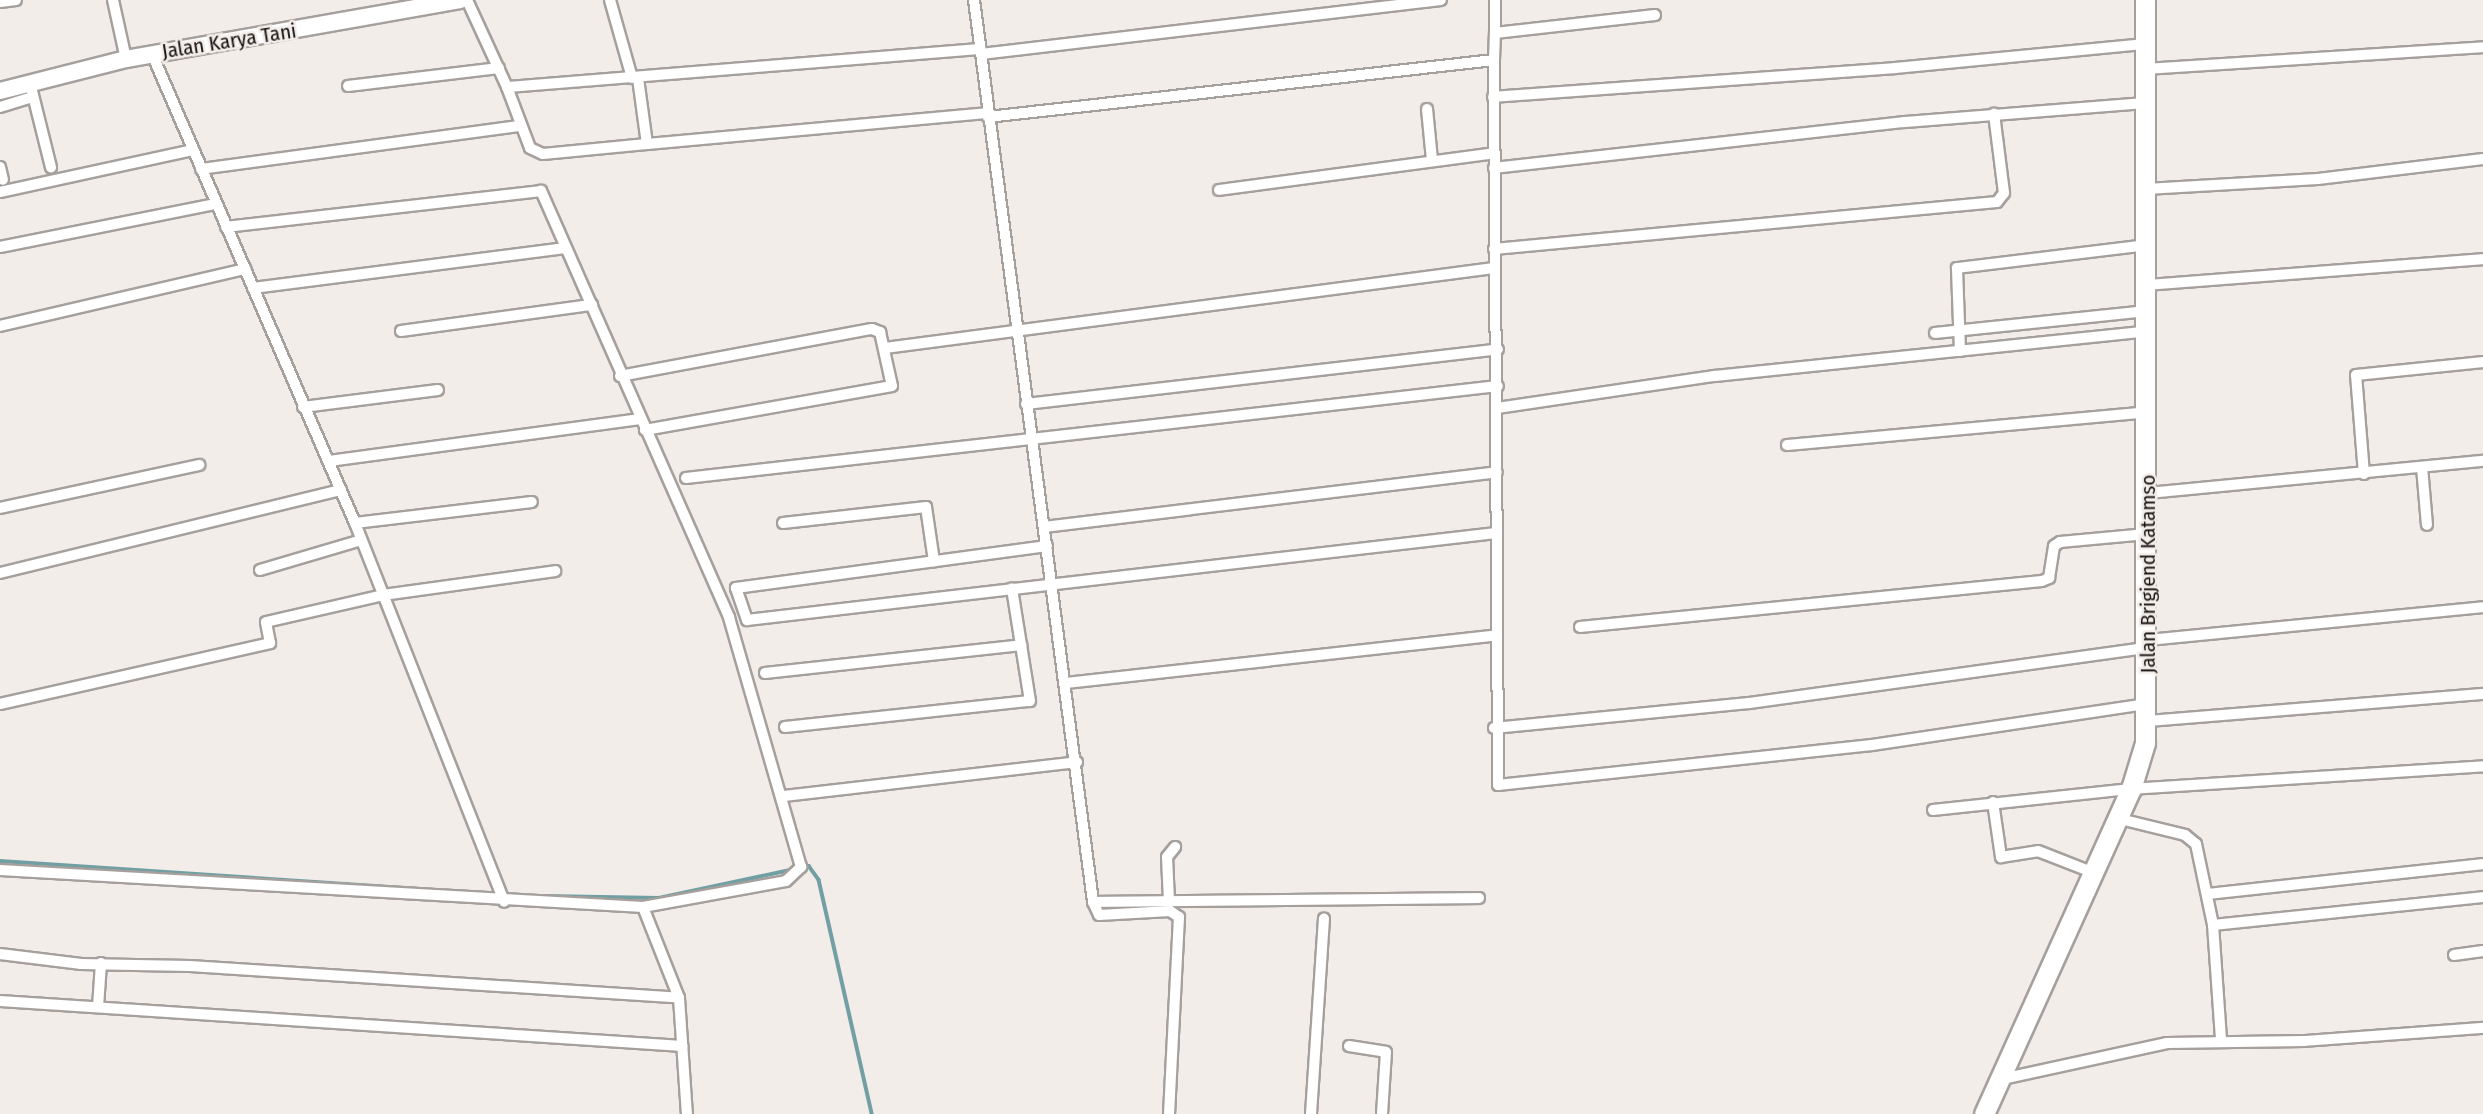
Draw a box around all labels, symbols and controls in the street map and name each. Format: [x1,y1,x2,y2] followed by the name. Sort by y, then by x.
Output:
[160,18,298,64] street label: Jalan Karya Tani
[2135,475,2161,673] street label: Jalan Brigjend Katamso

